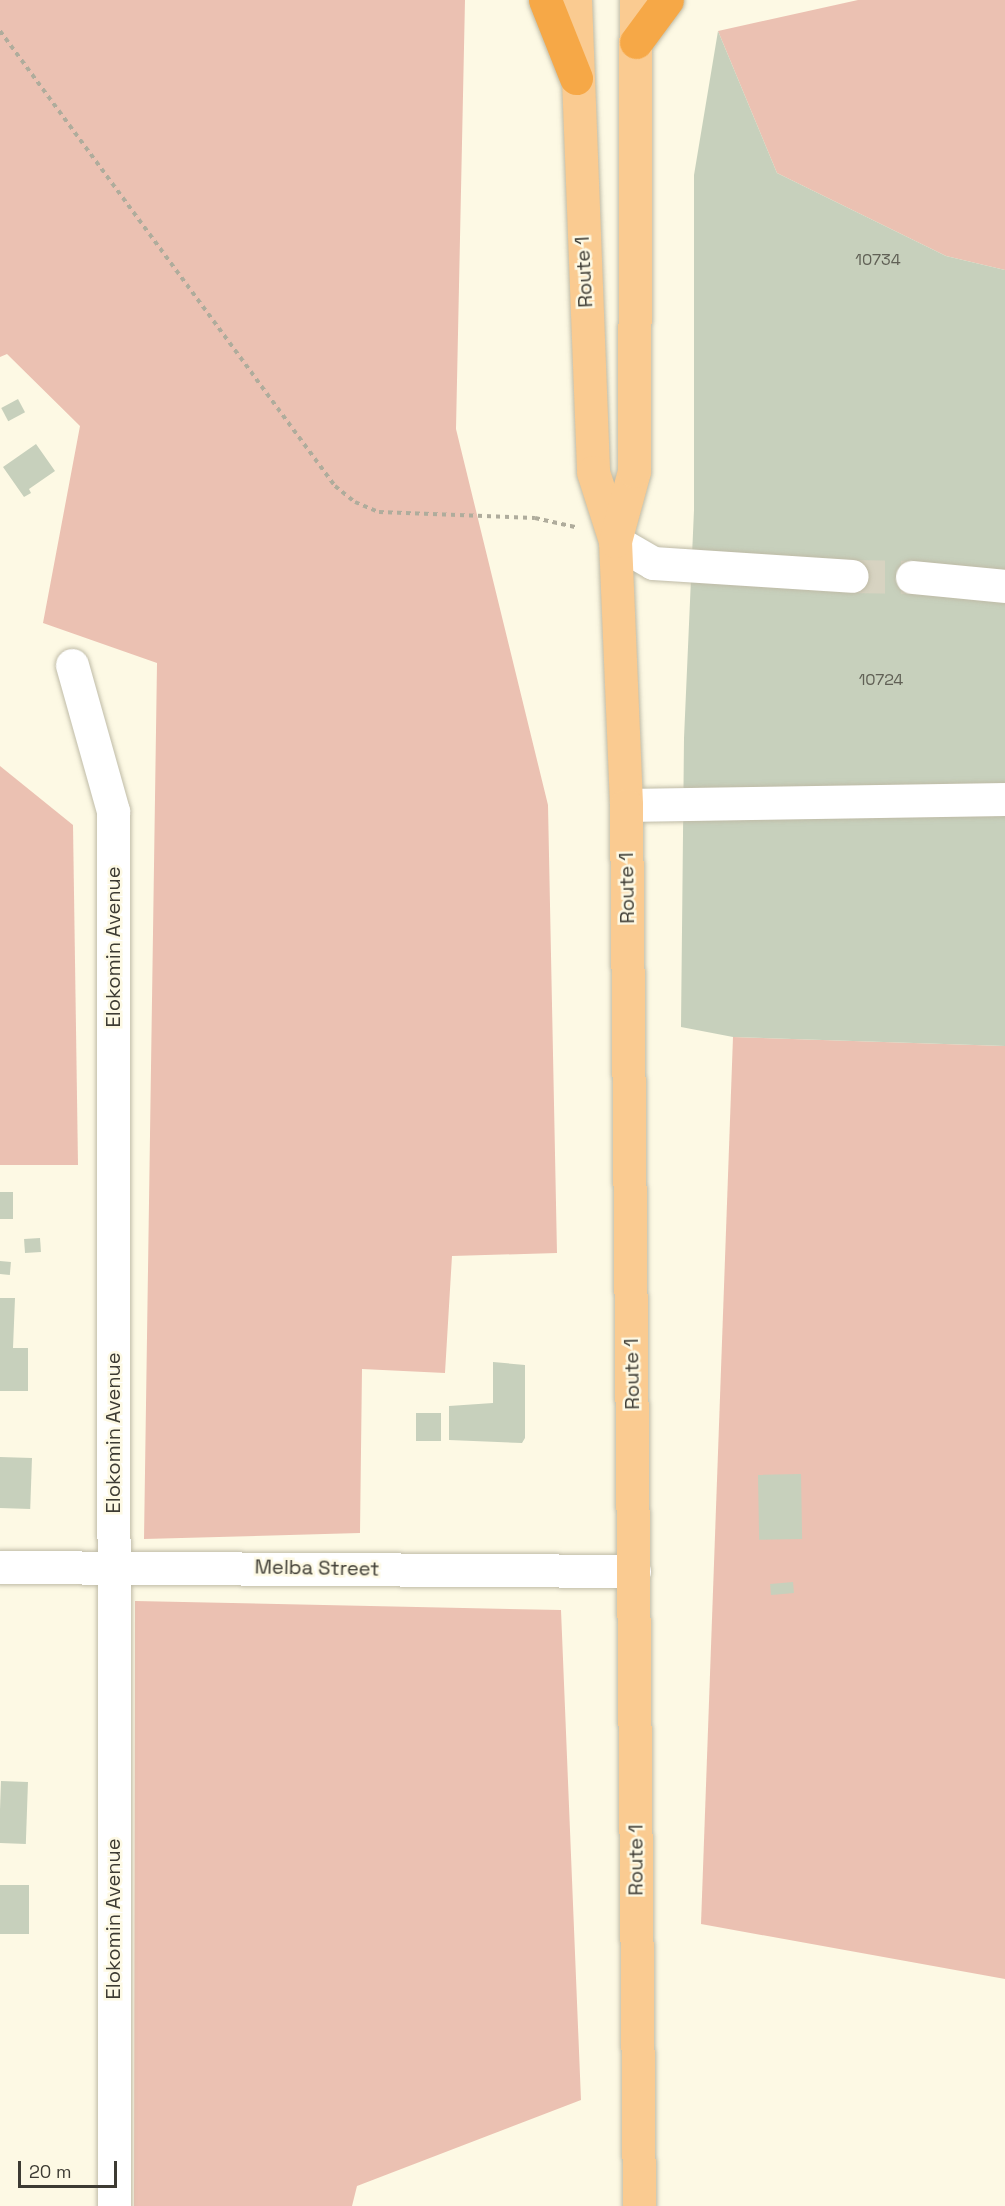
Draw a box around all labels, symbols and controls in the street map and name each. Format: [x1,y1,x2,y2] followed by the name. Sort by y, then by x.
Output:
[570,236,598,308] street label: Route 1
[855,250,901,270] house number: 10734
[859,670,903,690] house number: 10724
[614,852,640,924] street label: Route 1
[101,866,125,1028] street label: Elokomin Avenue
[619,1338,645,1410] street label: Route 1
[101,1352,125,1514] street label: Elokomin Avenue
[254,1555,380,1581] street label: Melba Street
[624,1824,648,1896] street label: Route 1
[101,1838,125,2000] street label: Elokomin Avenue
[21,2149,120,2187] scale bar
[29,2160,72,2183] text: 20 m

